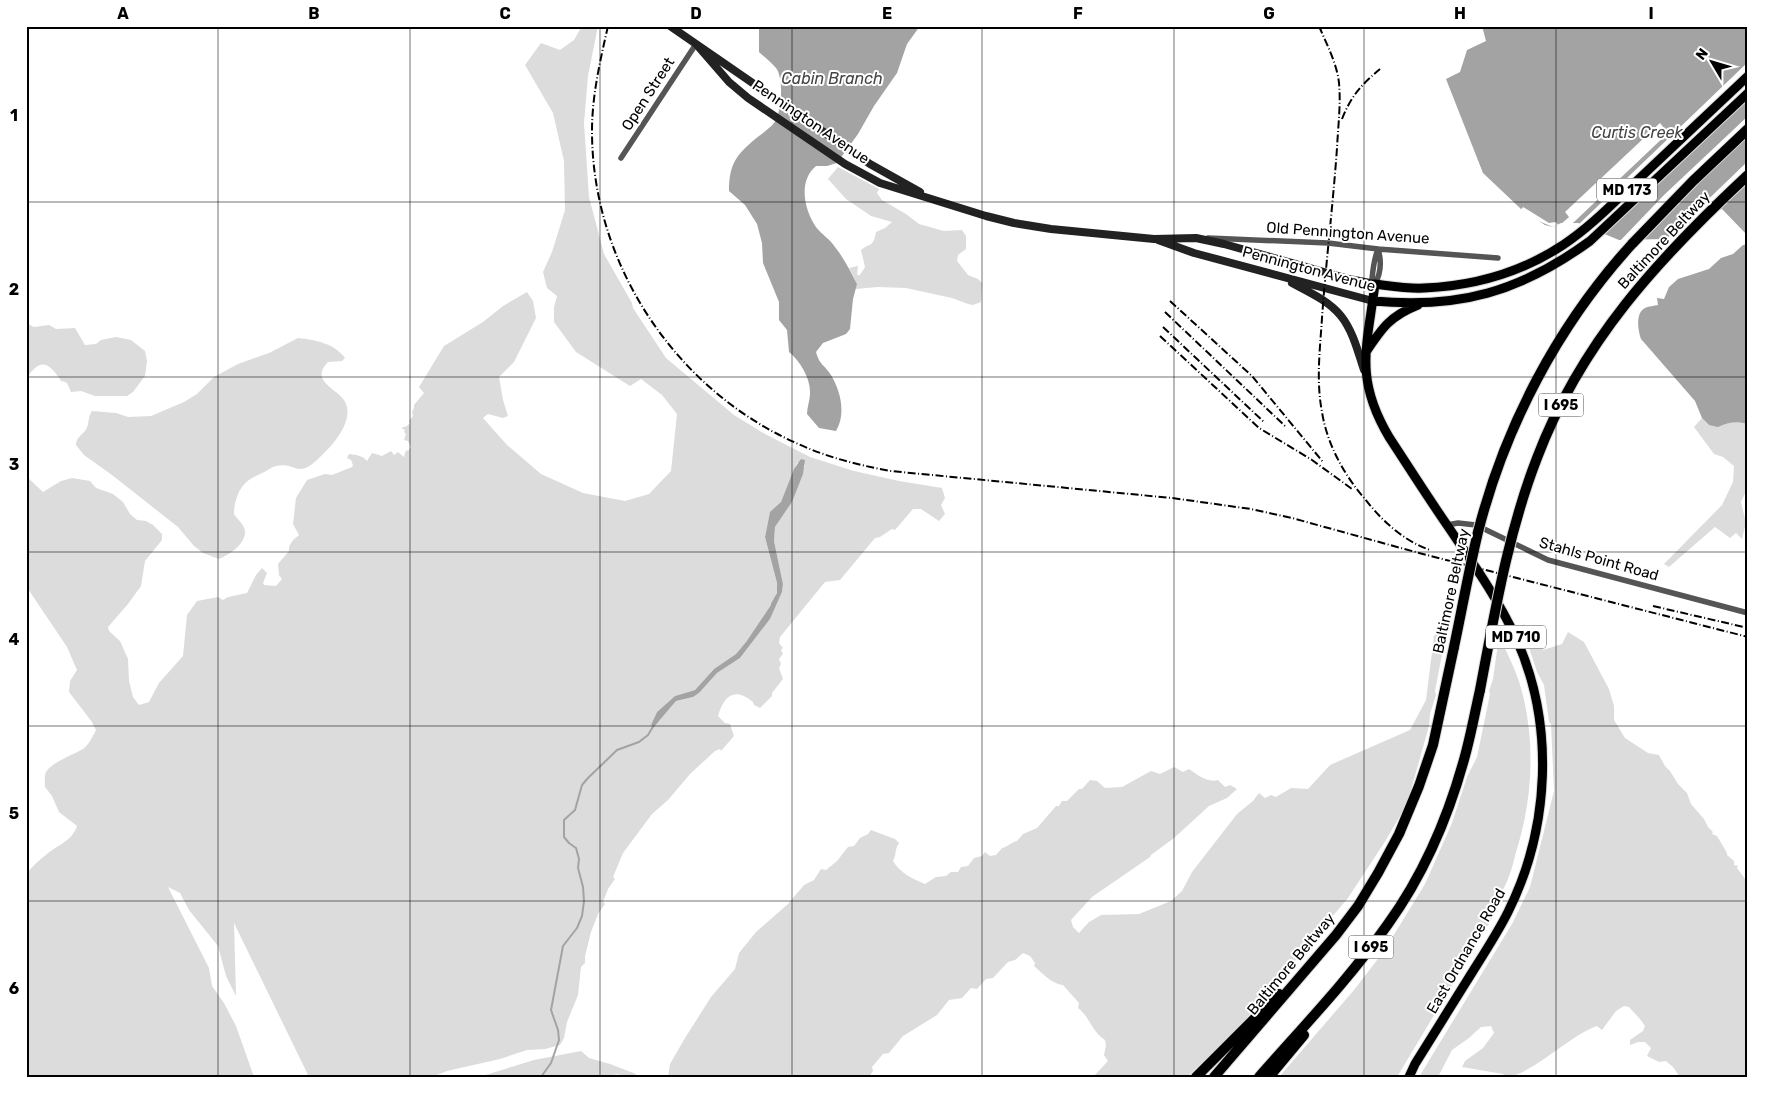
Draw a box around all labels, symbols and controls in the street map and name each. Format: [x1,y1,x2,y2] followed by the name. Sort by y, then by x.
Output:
[117,4,129,23] text: A
[308,4,320,23] text: B
[499,4,511,23] text: C
[690,4,702,23] text: D
[882,4,892,23] text: E
[1073,4,1083,23] text: F
[1263,4,1275,23] text: G
[1454,4,1466,23] text: H
[1648,4,1654,23] text: I
[1686,38,1736,88] north arrow
[1692,45,1712,64] text: N
[618,54,678,134] street label: Open Street
[781,69,883,88] water label: Cabin Branch
[749,76,873,168] street label: Pennington Avenue
[10,106,18,125] text: 1
[1591,123,1683,142] water label: Curtis Creek
[1597,178,1657,202] road number: MD 173
[1614,187,1714,293] street label: Baltimore Beltway
[1266,218,1430,248] street label: Old Pennington Avenue
[1240,243,1378,295] street label: Pennington Avenue
[9,280,19,299] text: 2
[1538,394,1584,416] road number: I 695
[9,455,19,474] text: 3
[1429,527,1473,655] street label: Baltimore Beltway
[1537,533,1661,585] street label: Stahls Point Road
[1486,626,1546,649] road number: MD 710
[9,630,20,649] text: 4
[9,804,19,823] text: 5
[1423,885,1509,1017] street label: East Ordnance Road
[1243,910,1339,1018] street label: Baltimore Beltway
[1348,936,1394,959] road number: I 695
[9,979,19,998] text: 6

